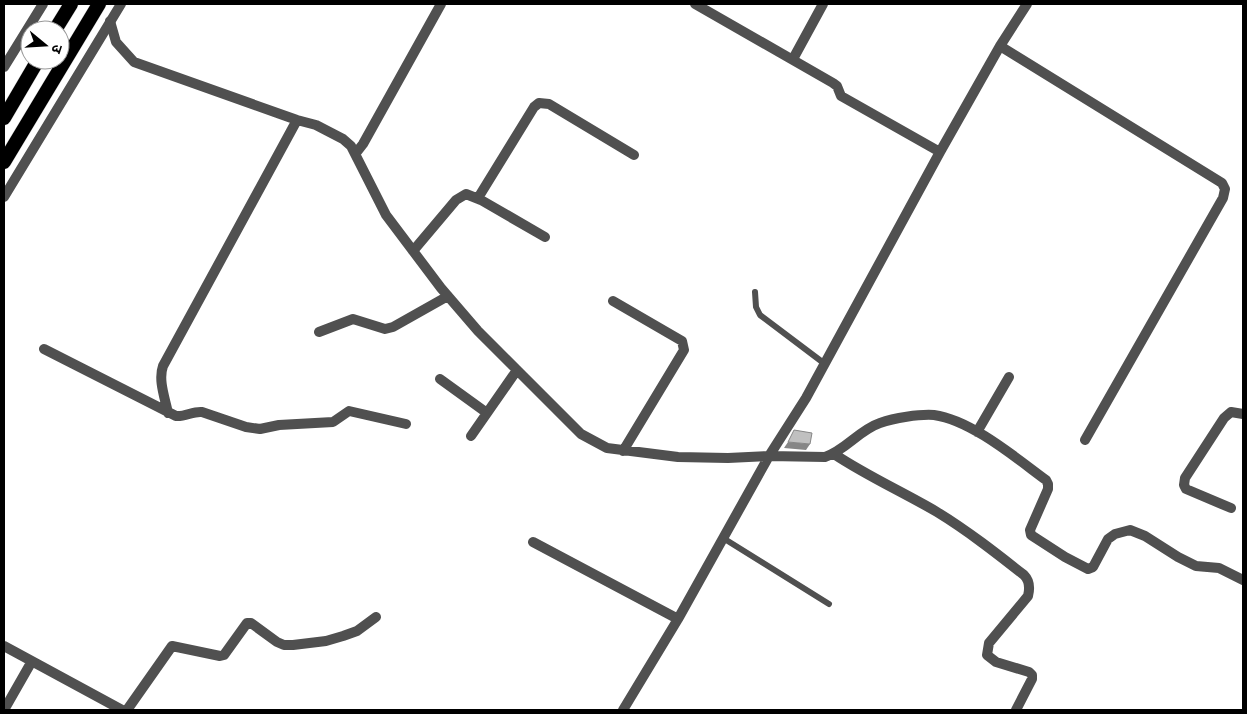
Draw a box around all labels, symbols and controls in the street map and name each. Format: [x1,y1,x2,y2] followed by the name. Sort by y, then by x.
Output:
[20,20,70,70] north arrow
[48,43,66,56] text: उ

